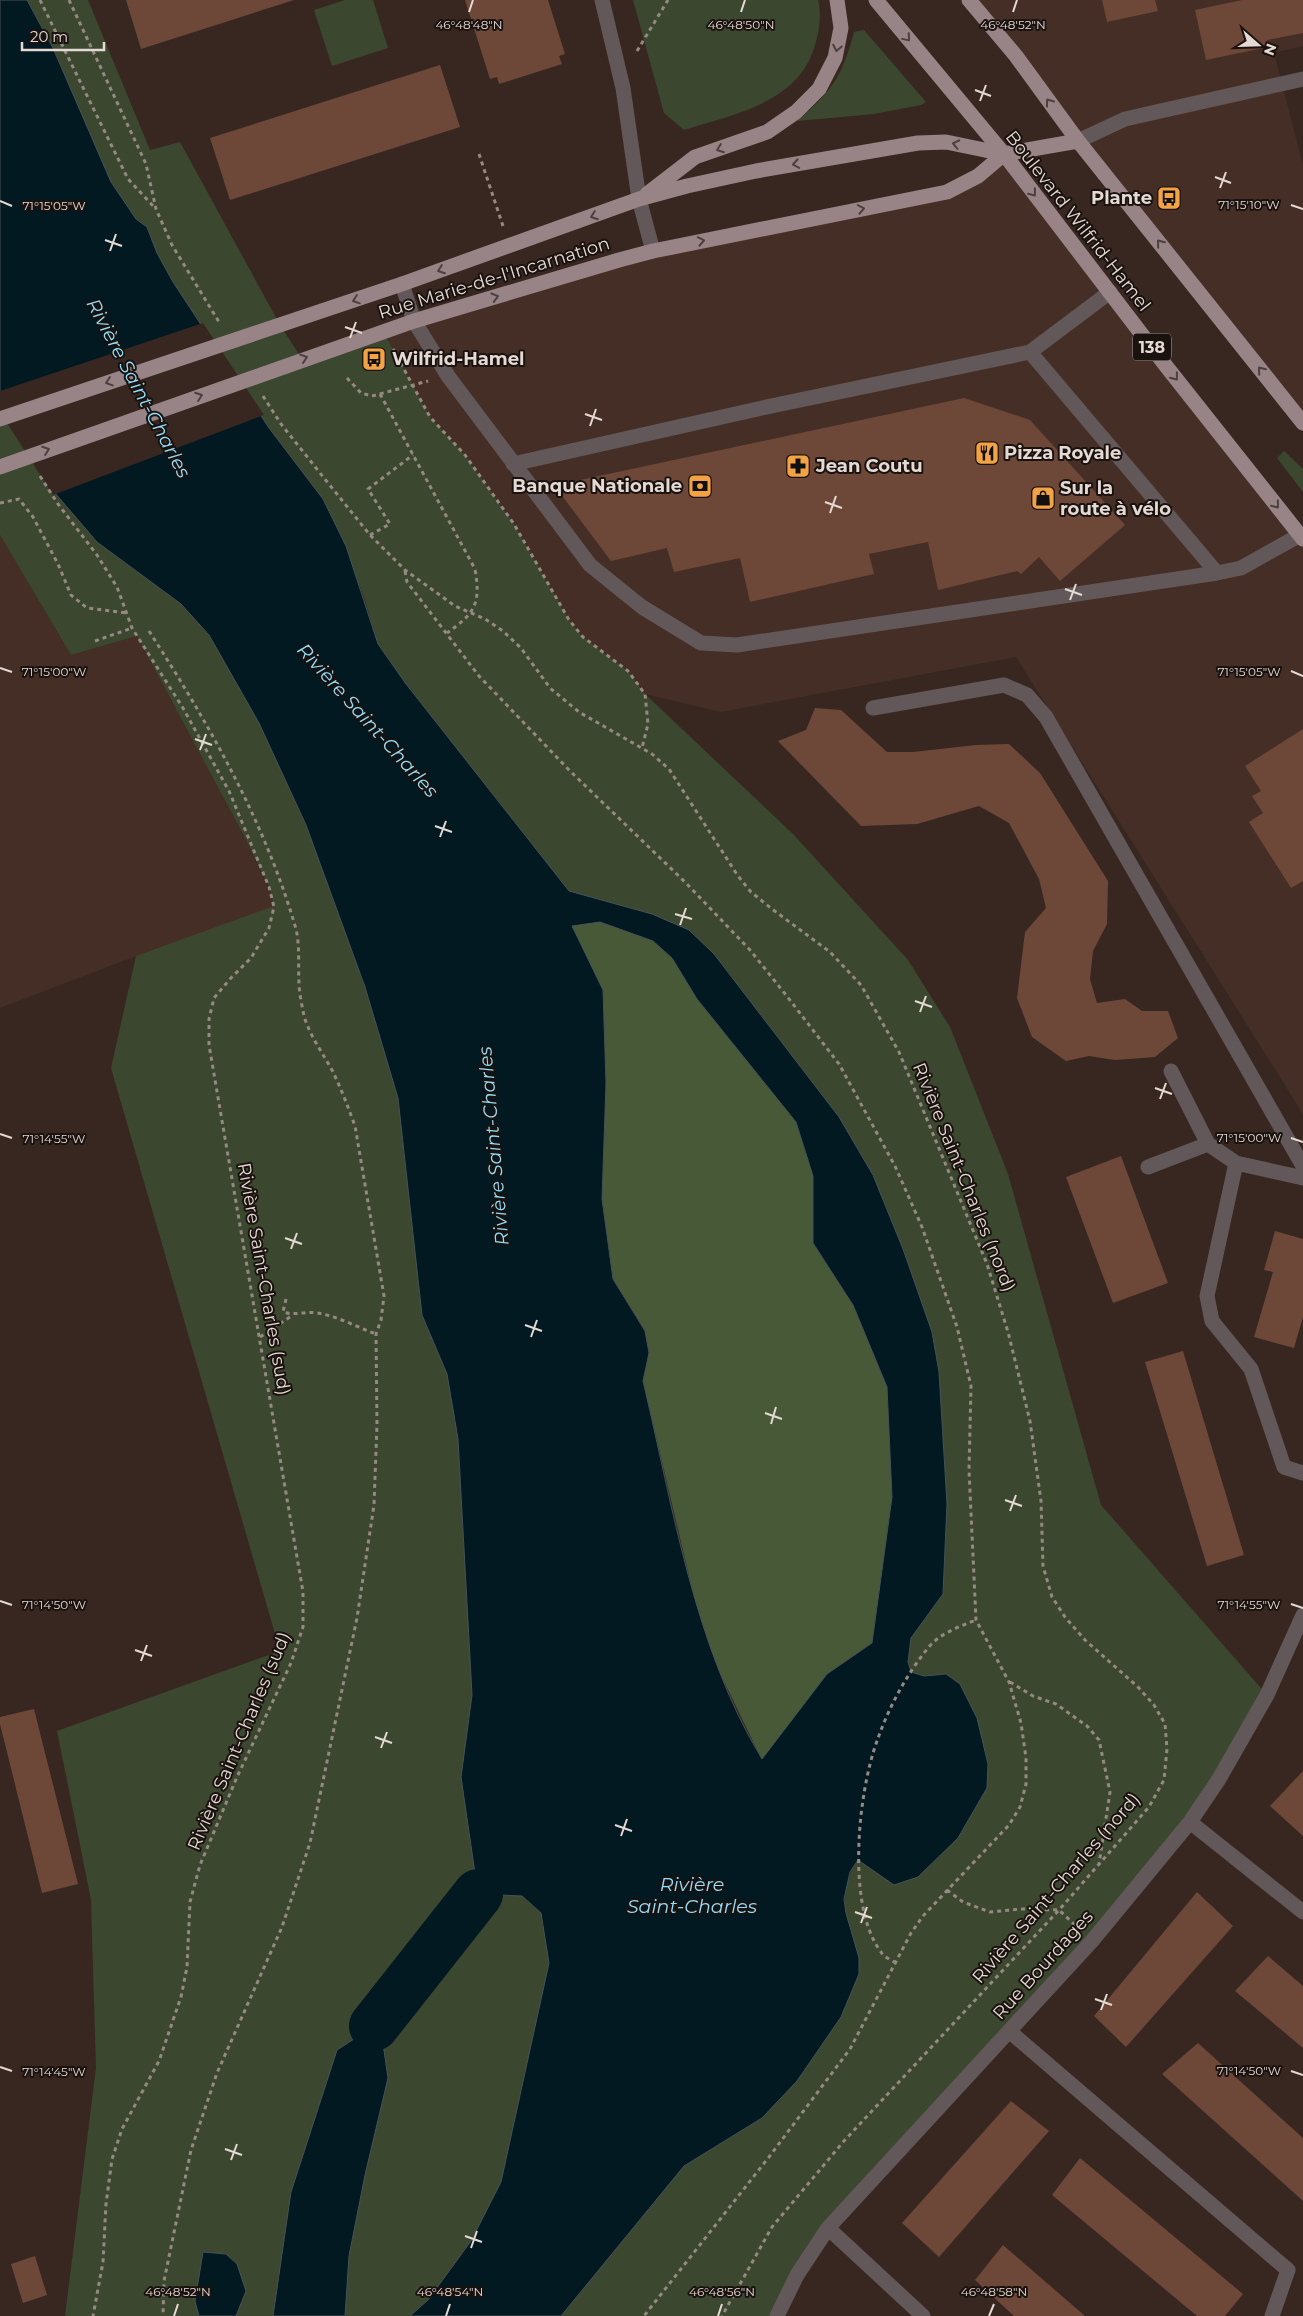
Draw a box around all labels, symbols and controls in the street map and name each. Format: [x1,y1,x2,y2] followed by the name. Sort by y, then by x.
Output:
[435,17,503,32] text: 46°48'48"N
[708,17,774,32] text: 46°48'50"N
[980,17,1046,32] text: 46°48'52"N
[22,20,105,52] scale bar
[1233,20,1283,70] north arrow
[30,27,68,46] text: 20 m
[901,32,910,41] one-way arrow
[1260,41,1281,58] text: N
[832,44,842,53] one-way arrow
[1046,98,1055,108] one-way arrow
[1001,126,1155,316] street label: Boulevard Wilfrid-Hamel
[952,139,961,150] one-way arrow
[716,143,725,153] one-way arrow
[791,159,800,169] one-way arrow
[1156,185,1182,211] bus stop icon: Plante
[1028,187,1036,196] one-way arrow
[1091,187,1152,209] place label: Plante
[1218,197,1280,212] text: 71°15'10"W
[22,198,86,213] text: 71°15'05"W
[856,205,865,215] one-way arrow
[590,210,598,220] one-way arrow
[376,232,612,324] street label: Rue Marie-de-l'Incarnation
[697,237,706,247] one-way arrow
[1157,240,1165,249] one-way arrow
[437,264,445,274] one-way arrow
[490,292,498,302] one-way arrow
[352,294,360,304] one-way arrow
[82,295,196,482] water label: Rivière Saint-Charles
[1133,334,1171,361] road number: 138
[361,346,387,372] bus stop icon: Wilfrid-Hamel
[392,348,525,370] place label: Wilfrid-Hamel
[300,354,308,364] one-way arrow
[1258,367,1266,376] one-way arrow
[1170,371,1178,380] one-way arrow
[105,377,113,387] one-way arrow
[194,392,203,402] one-way arrow
[974,440,1000,466] restaurant icon: Pizza Royale
[1004,442,1121,464] place label: Pizza Royale
[41,446,50,456] one-way arrow
[785,453,811,479] pharmacy icon: Jean Coutu
[815,455,923,477] place label: Jean Coutu
[687,473,713,499] bank icon: Banque Nationale
[512,475,682,497] place label: Banque Nationale
[1060,477,1171,520] place label: Sur la route à vélo
[1030,485,1056,511] shop icon: Sur la route à vélo
[1270,499,1279,508] one-way arrow
[292,638,443,802] water label: Rivière Saint-Charles
[22,664,86,679] text: 71°15'00"W
[1217,664,1281,679] text: 71°15'05"W
[473,1045,514,1246] water label: Rivière Saint-Charles
[908,1059,1020,1295] street label: Rivière Saint-Charles (nord)
[1217,1130,1281,1145] text: 71°15'00"W
[23,1131,85,1146] text: 71°14'55"W
[233,1161,295,1397] street label: Rivière Saint-Charles (sud)
[22,1597,86,1612] text: 71°14'50"W
[1218,1597,1280,1612] text: 71°14'55"W
[183,1628,295,1854] street label: Rivière Saint-Charles (sud)
[967,1788,1145,1988] street label: Rivière Saint-Charles (nord)
[627,1873,757,1918] water label: Rivière Saint-Charles
[988,1906,1098,2024] street label: Rue Bourdages
[1217,2063,1281,2078] text: 71°14'50"W
[22,2064,86,2079] text: 71°14'45"W
[145,2284,211,2299] text: 46°48'52"N
[417,2284,483,2299] text: 46°48'54"N
[689,2284,755,2299] text: 46°48'56"N
[961,2284,1027,2299] text: 46°48'58"N

